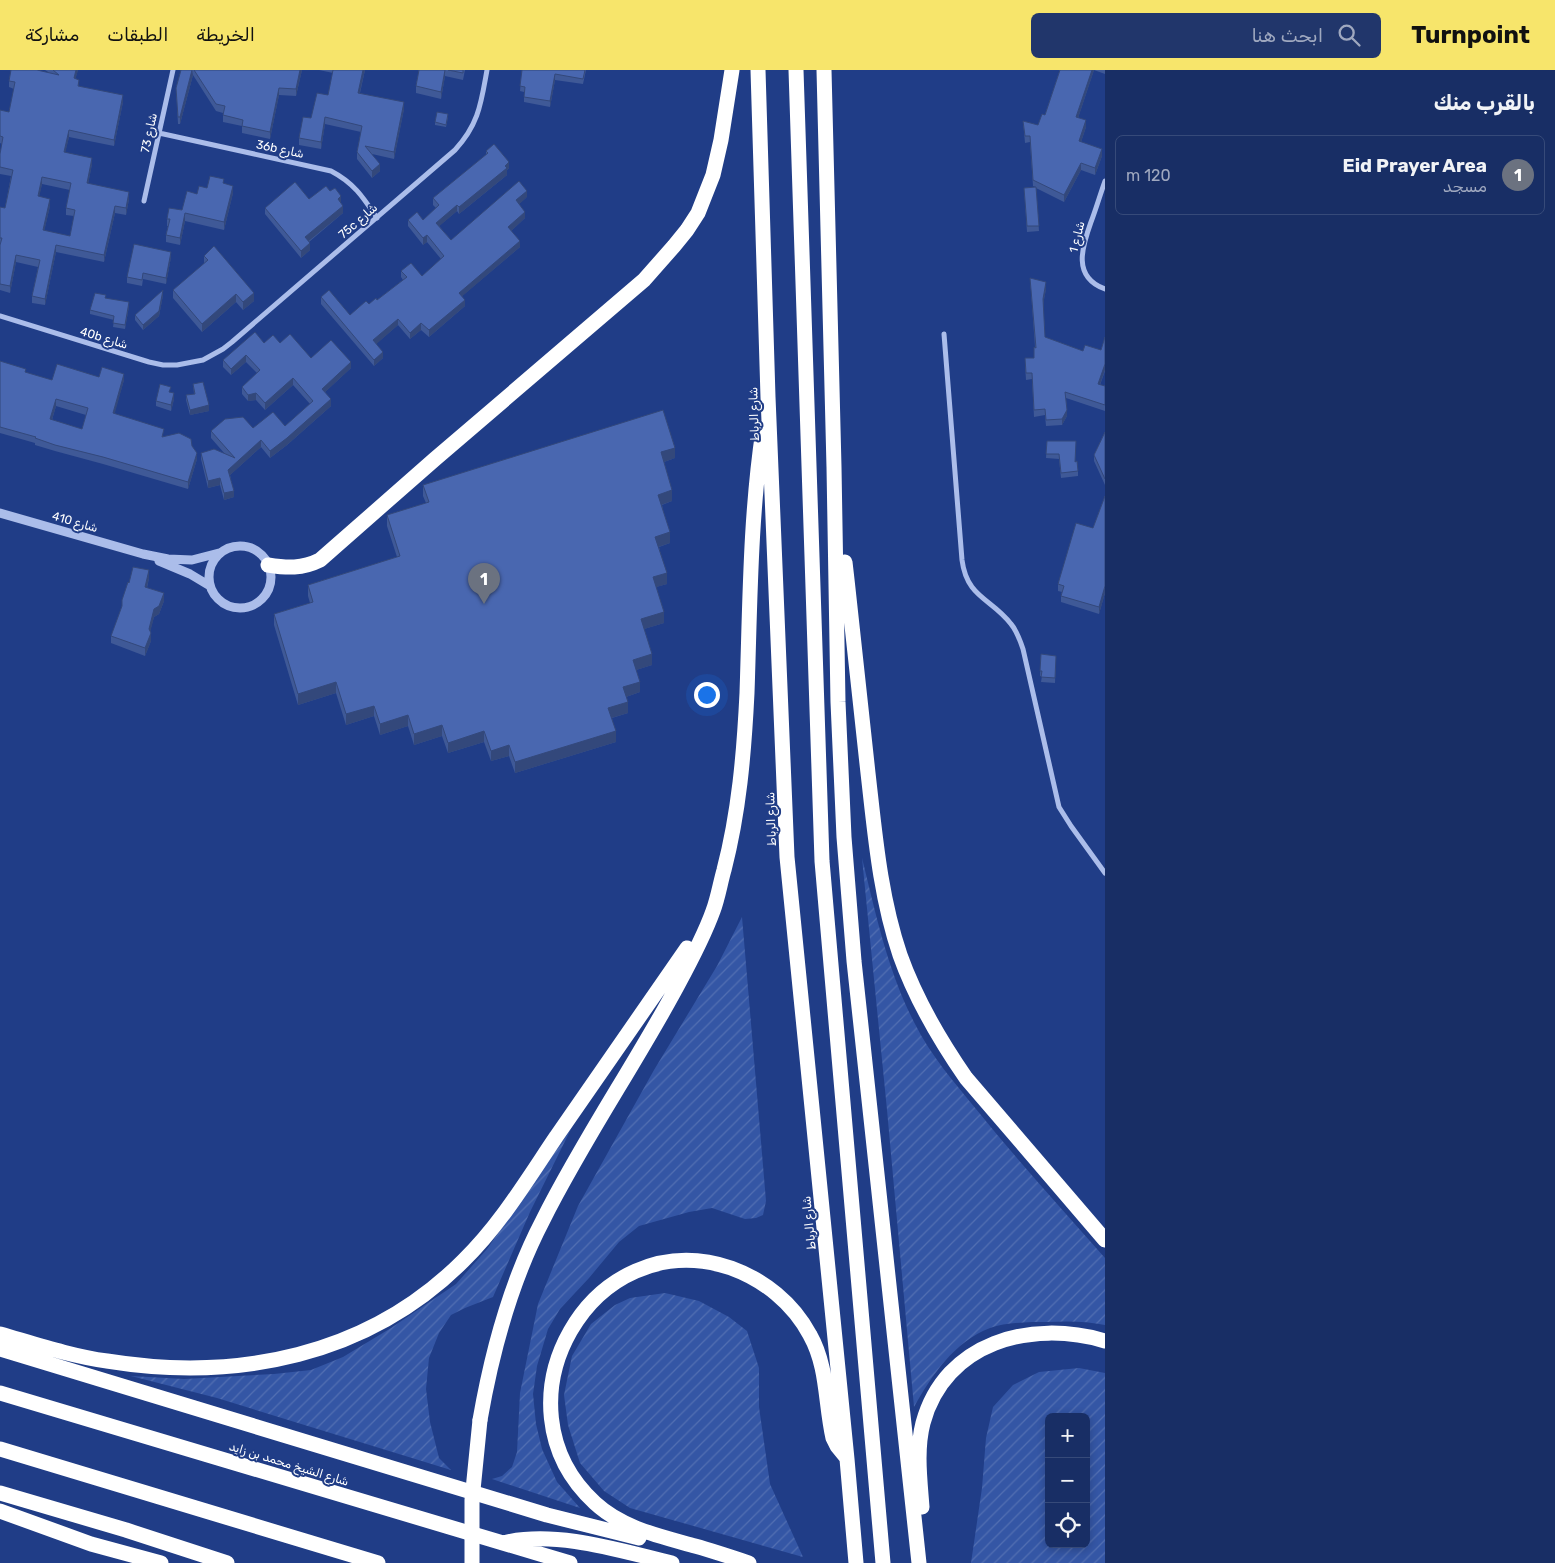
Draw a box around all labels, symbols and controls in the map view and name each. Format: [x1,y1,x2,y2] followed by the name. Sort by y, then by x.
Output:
[1031,13,1381,58] search box
[1335,21,1363,49] icon: search
[1411,21,1530,49] text: Turnpoint
[25,24,79,46] text: مشاركة
[107,24,168,46] text: الطبقات
[196,24,255,46] text: الخريطة
[1251,24,1323,47] text: ابحث هنا
[1434,90,1535,115] text: بالقرب منك
[138,112,162,155] street label: شارع 73
[254,137,305,163] street label: 36b شارع
[1342,154,1487,177] text: Eid Prayer Area
[1126,166,1171,185] text: 120 m
[1514,166,1522,185] text: 1
[1443,177,1487,196] text: مسجد
[336,200,382,243] street label: 75c شارع
[1066,220,1090,255] street label: شارع 1
[78,324,130,354] street label: 40b شارع
[746,387,764,441] street label: شارع الرباط
[50,509,100,537] street label: شارع 410
[468,563,500,604] pin: 1
[694,682,720,708] your location
[763,792,781,846] street label: شارع الرباط
[799,1195,821,1251] street label: شارع الرباط
[1045,1413,1090,1548] map controls
[1045,1413,1090,1458] button: +
[227,1439,351,1491] street label: شارع الشيخ محمد بن زايد
[1045,1458,1090,1503] button: −
[1045,1503,1090,1548] button: locate

